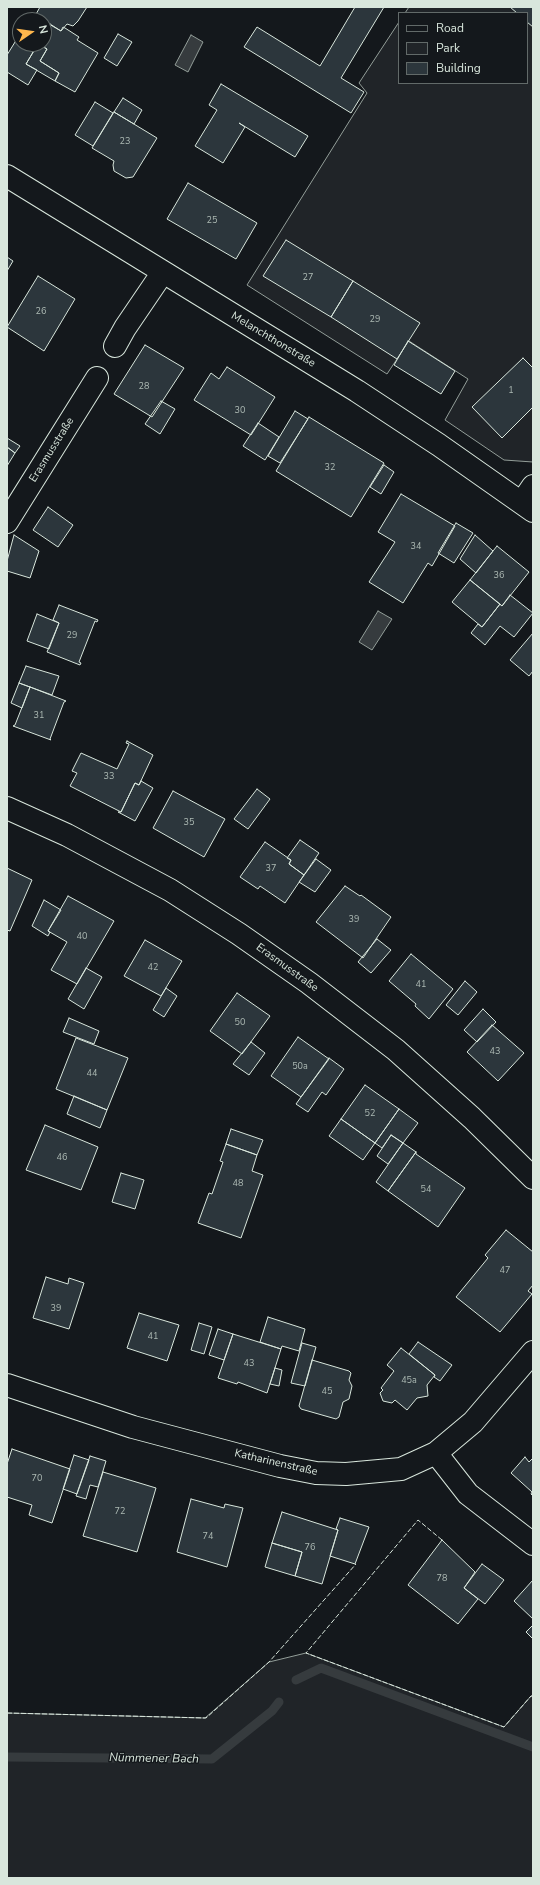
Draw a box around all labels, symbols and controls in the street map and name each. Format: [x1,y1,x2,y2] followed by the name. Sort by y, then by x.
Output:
[12,12,52,52] north arrow
[398,12,528,84] legend
[436,20,464,36] text: Road
[35,24,51,35] text: N
[436,40,460,56] text: Park
[436,60,481,76] text: Building
[120,137,130,147] house number: 23
[207,216,217,226] house number: 25
[303,273,313,283] house number: 27
[36,307,46,317] house number: 26
[229,310,317,370] street label: Melanchthonstraße
[370,315,380,325] house number: 29
[139,382,149,392] house number: 28
[508,386,514,396] house number: 1
[235,406,245,416] house number: 30
[27,415,77,485] street label: Erasmusstraße
[325,463,335,473] house number: 32
[411,542,421,552] house number: 34
[494,571,504,581] house number: 36
[67,631,77,641] house number: 29
[34,711,44,721] house number: 31
[104,772,114,782] house number: 33
[184,818,194,828] house number: 35
[266,864,276,874] house number: 37
[349,915,359,925] house number: 39
[77,932,87,942] house number: 40
[253,941,321,995] street label: Erasmusstraße
[148,963,158,973] house number: 42
[416,980,426,990] house number: 41
[235,1018,245,1028] house number: 50
[490,1047,500,1057] house number: 43
[292,1062,308,1072] house number: 50a
[87,1069,97,1079] house number: 44
[365,1109,375,1119] house number: 52
[57,1153,67,1163] house number: 46
[233,1179,243,1189] house number: 48
[421,1185,431,1195] house number: 54
[500,1266,510,1276] house number: 47
[51,1304,61,1314] house number: 39
[148,1332,158,1342] house number: 41
[244,1359,254,1369] house number: 43
[401,1376,417,1386] house number: 45a
[322,1387,332,1397] house number: 45
[233,1447,319,1479] street label: Katharinenstraße
[32,1474,42,1484] house number: 70
[115,1507,125,1517] house number: 72
[203,1532,213,1542] house number: 74
[305,1543,315,1553] house number: 76
[437,1574,447,1584] house number: 78
[109,1751,199,1767] water label: Nümmener Bach

